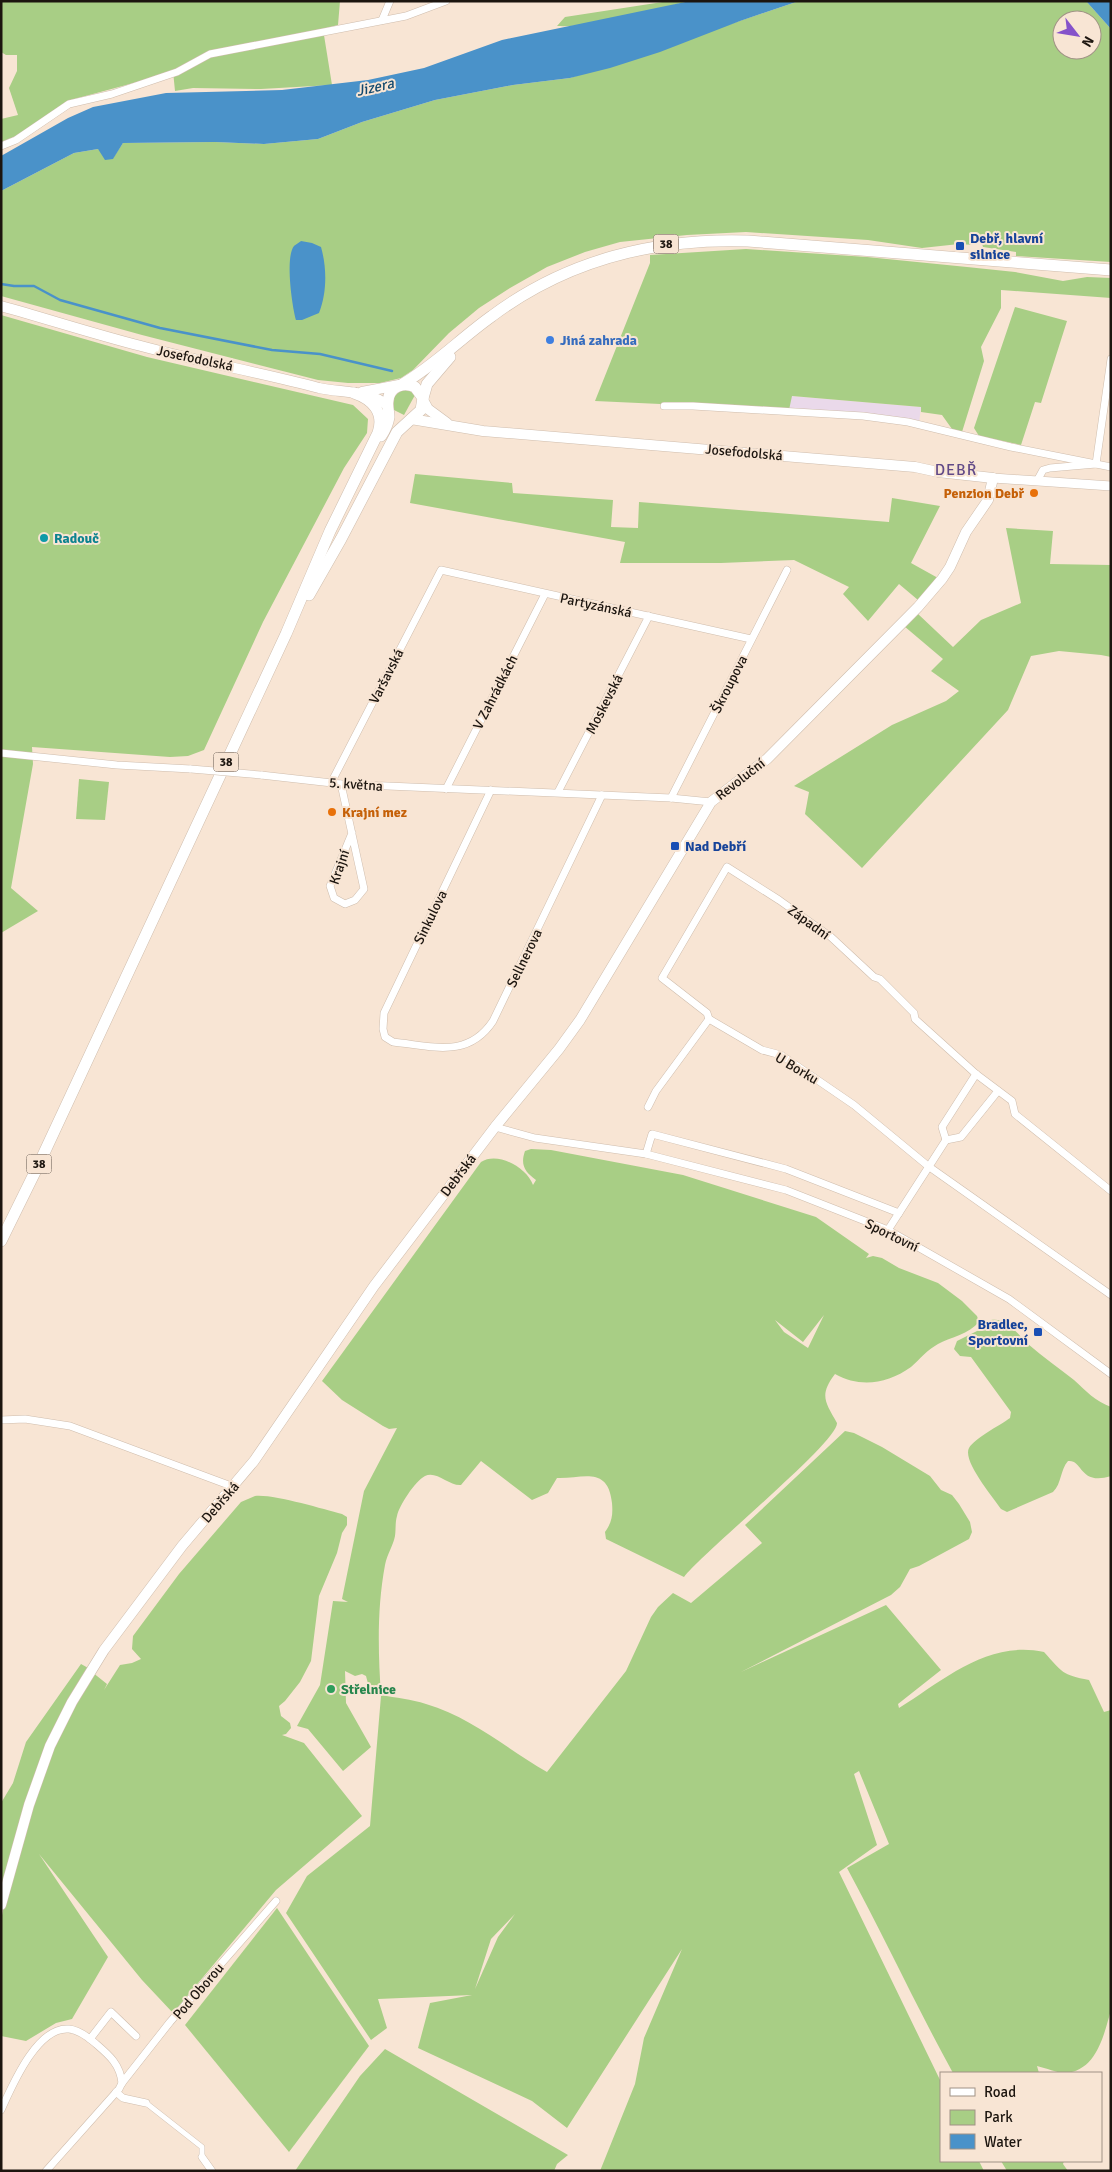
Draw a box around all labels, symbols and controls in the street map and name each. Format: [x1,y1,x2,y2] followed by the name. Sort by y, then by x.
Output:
[1052,10,1102,60] north arrow
[1078,33,1098,50] text: N
[355,74,396,100] water label: Jizera
[970,230,1044,263] place label: Debř, hlavní silnice
[654,234,678,253] road number: 38
[954,240,966,252] marker: Debř, hlavní silnice
[560,332,637,349] place label: Jiná zahrada
[544,334,556,346] marker: Jiná zahrada
[155,342,235,375] street label: Josefodolská
[705,441,783,464] street label: Josefodolská
[935,460,977,480] district label: DEBŘ
[944,485,1024,502] place label: Penzion Debř
[1028,487,1040,499] marker: Penzion Debř
[54,530,99,547] place label: Radouč
[38,532,50,544] marker: Radouč
[558,590,633,621] street label: Partyzánská
[365,646,407,707] street label: Varšavská
[469,652,521,732] street label: V Zahrádkách
[708,652,751,716] street label: Škroupova
[582,671,627,737] street label: Moskevská
[214,752,238,772] road number: 38
[712,755,769,804] street label: Revoluční
[328,774,384,795] street label: 5. května
[342,804,407,821] place label: Krajní mez
[326,806,338,818] marker: Krajní mez
[685,838,747,855] place label: Nad Debří
[669,840,681,852] marker: Nad Debří
[326,847,353,887] street label: Krajní
[410,887,451,947] street label: Sinkulova
[784,901,833,944] street label: Západní
[503,926,546,990] street label: Sellnerova
[772,1049,822,1088] street label: U Borku
[437,1151,480,1200] street label: Debřská
[26,1154,52,1174] road number: 38
[862,1215,922,1256] street label: Sportovní
[968,1316,1029,1349] place label: Bradlec, Sportovní
[1032,1326,1044,1338] marker: Bradlec, Sportovní
[198,1478,243,1526] street label: Debřská
[341,1681,396,1698] place label: Střelnice
[325,1683,337,1695] marker: Střelnice
[169,1960,227,2023] street label: Pod Oborou
[940,2072,1102,2162] legend
[984,2083,1016,2101] text: Road
[984,2108,1013,2126] text: Park
[984,2133,1022,2151] text: Water

